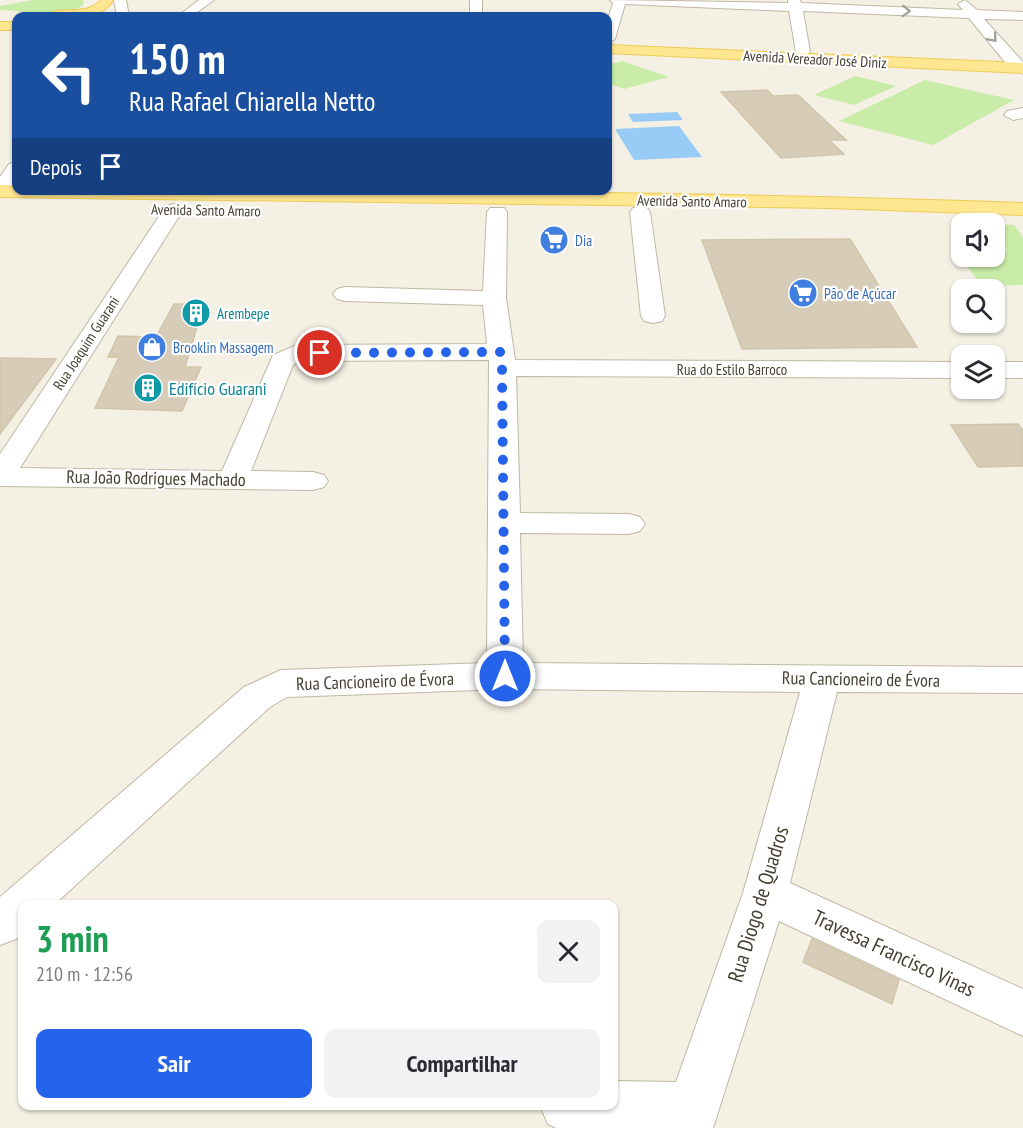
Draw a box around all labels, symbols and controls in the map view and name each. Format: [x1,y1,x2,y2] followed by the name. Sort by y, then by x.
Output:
[901,5,910,18] one-way arrow
[129,31,226,86] text: 150 m
[985,31,996,42] one-way arrow
[30,36,108,114] icon: left
[743,46,887,72] street label: Avenida Vereador José Diniz
[129,84,375,118] text: Rua Rafael Chiarella Netto
[94,150,127,183] icon: arrive
[30,153,82,181] text: Depois
[637,191,747,211] street label: Avenida Santo Amaro
[151,200,261,220] street label: Avenida Santo Amaro
[951,213,1005,399] map controls
[951,213,1005,267] button: sound
[538,224,570,256] supermarket icon: Dia
[575,231,592,250] place label: Dia
[787,277,819,309] supermarket icon: Pão de Açúcar
[951,279,1005,333] button: search
[824,284,897,303] place label: Pão de Açúcar
[49,293,123,393] street label: Rua Joaquim Guarani
[180,297,212,329] building icon: Arembepe
[217,304,270,323] place label: Arembepe
[294,327,345,378] pin
[136,331,168,363] shop icon: Brooklin Massagem
[303,336,336,369] icon: arrive
[173,338,274,357] place label: Brooklin Massagem
[951,345,1005,399] button: layers
[677,360,787,379] street label: Rua do Estilo Barroco
[132,372,164,404] building icon: Edifício Guarani
[169,377,267,400] place label: Edifício Guarani
[66,465,246,491] street label: Rua João Rodrigues Machado
[473,644,537,708] position arrow
[782,666,940,692] street label: Rua Cancioneiro de Évora
[296,667,454,695] street label: Rua Cancioneiro de Évora
[721,823,795,985] street label: Rua Diogo de Quadros
[809,904,979,1002] street label: Travessa Francisco Vinas
[36,915,109,962] text: 3 min
[537,920,600,983] button: close
[36,961,133,987] text: 210 m · 12:56
[36,1029,312,1098] button: Sair
[324,1029,600,1098] button: Compartilhar

